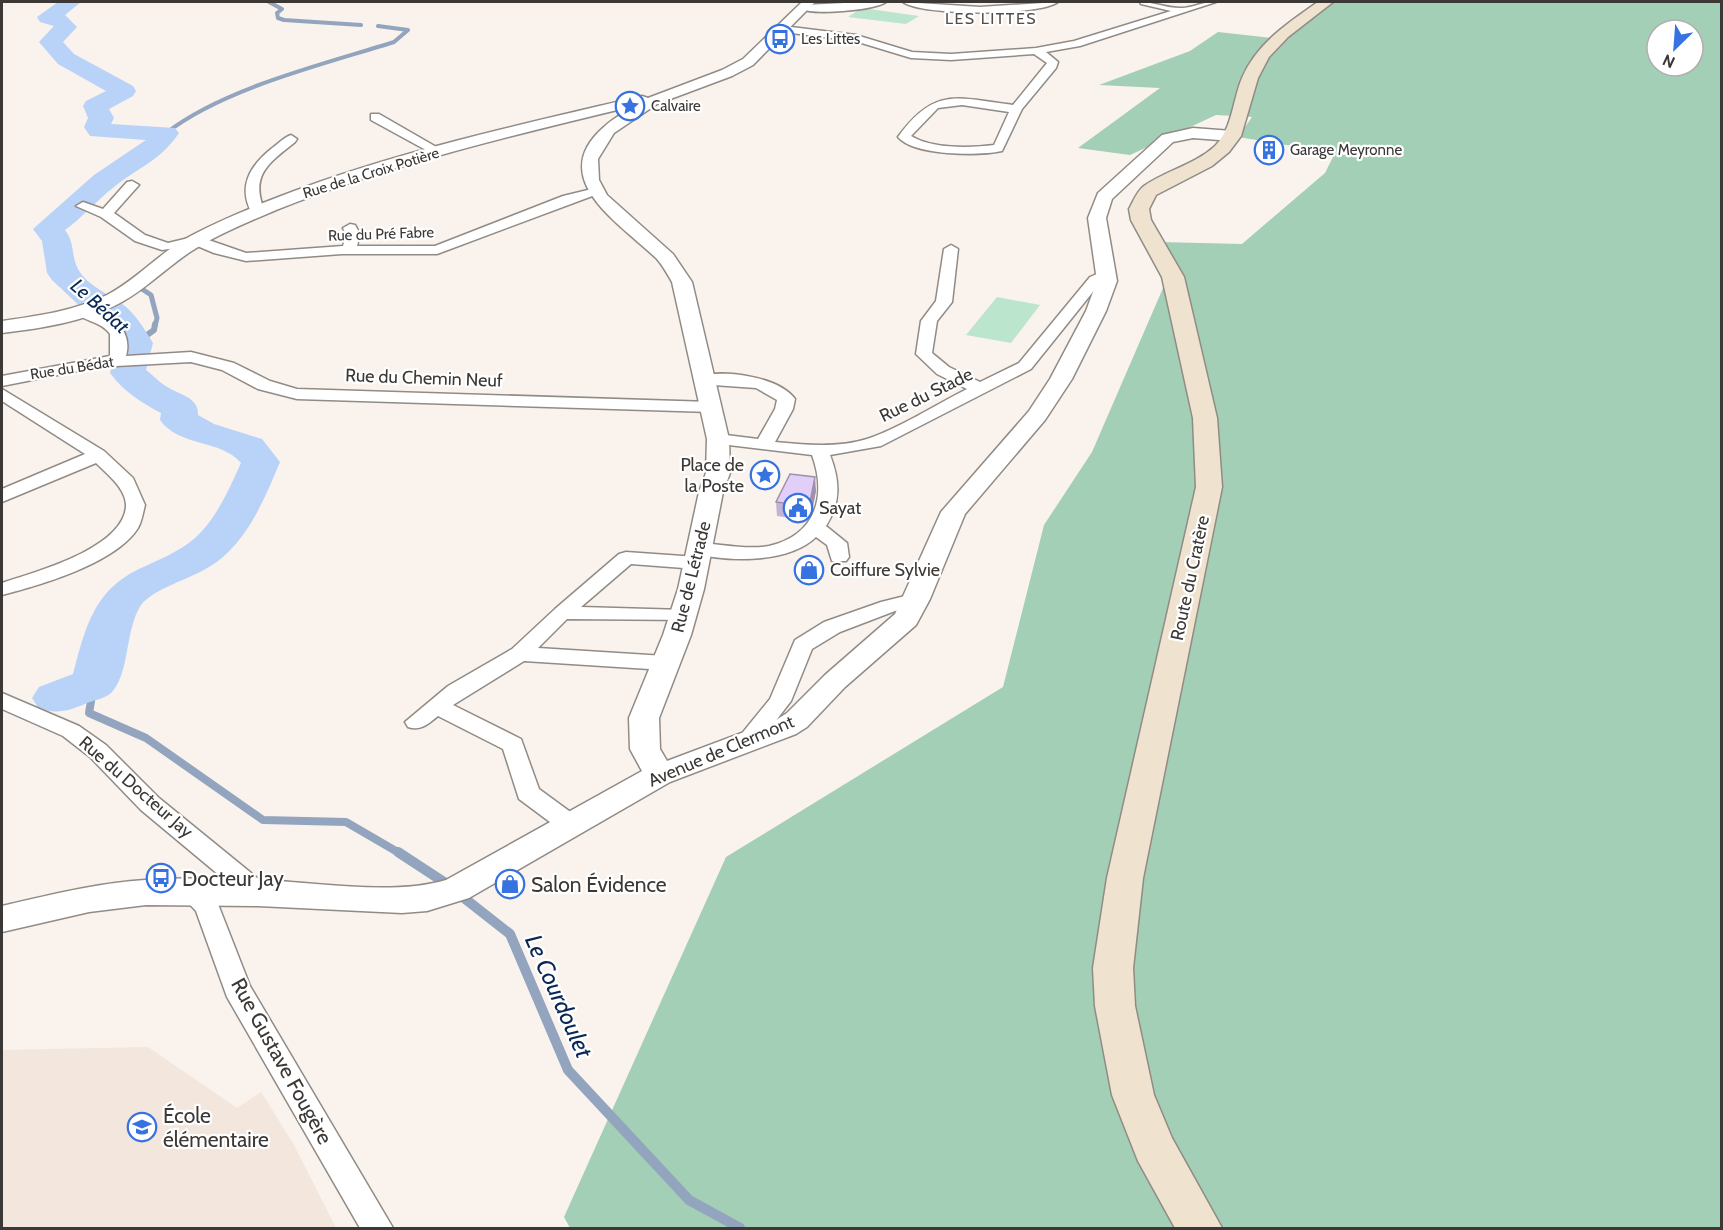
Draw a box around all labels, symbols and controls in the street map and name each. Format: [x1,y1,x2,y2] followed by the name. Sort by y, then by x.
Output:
[945,9,1037,28] district label: LES LITTES
[1645,18,1705,78] north arrow
[764,23,796,55] bus stop icon: Les Littes
[801,30,860,48] place label: Les Littes
[1660,50,1678,72] text: N
[614,90,646,122] place icon: Calvaire
[651,97,701,115] place label: Calvaire
[1253,134,1285,166] building icon: Garage Meyronne
[1290,141,1402,159] place label: Garage Meyronne
[301,144,442,202] street label: Rue de la Croix Potière
[328,223,435,245] street label: Rue du Pré Fabre
[66,274,135,339] water label: Le Bédat
[29,353,115,383] street label: Rue du Bédat
[876,363,976,427] street label: Rue du Stade
[345,364,503,392] street label: Rue du Chemin Neuf
[680,454,744,497] place label: Place de la Poste
[749,459,781,491] place icon: Place de la Poste
[782,492,814,524] public building icon: Sayat
[819,497,861,519] place label: Sayat
[1166,513,1214,643] street label: Route du Cratère
[667,519,715,635] street label: Rue de Létrade
[793,554,825,586] shop icon: Coiffure Sylvie
[830,559,940,581] place label: Coiffure Sylvie
[645,710,797,792] street label: Avenue de Clermont
[74,731,198,843] street label: Rue du Docteur Jay
[145,862,177,894] bus stop icon: Docteur Jay
[182,866,284,891] place label: Docteur Jay
[494,868,526,900] shop icon: Salon Évidence
[531,872,667,897] place label: Salon Évidence
[519,930,599,1063] water label: Le Courdoulet
[226,974,338,1149] street label: Rue Gustave Fougère
[163,1103,269,1152] place label: École élémentaire
[126,1111,158,1143] school or university icon: École élémentaire

